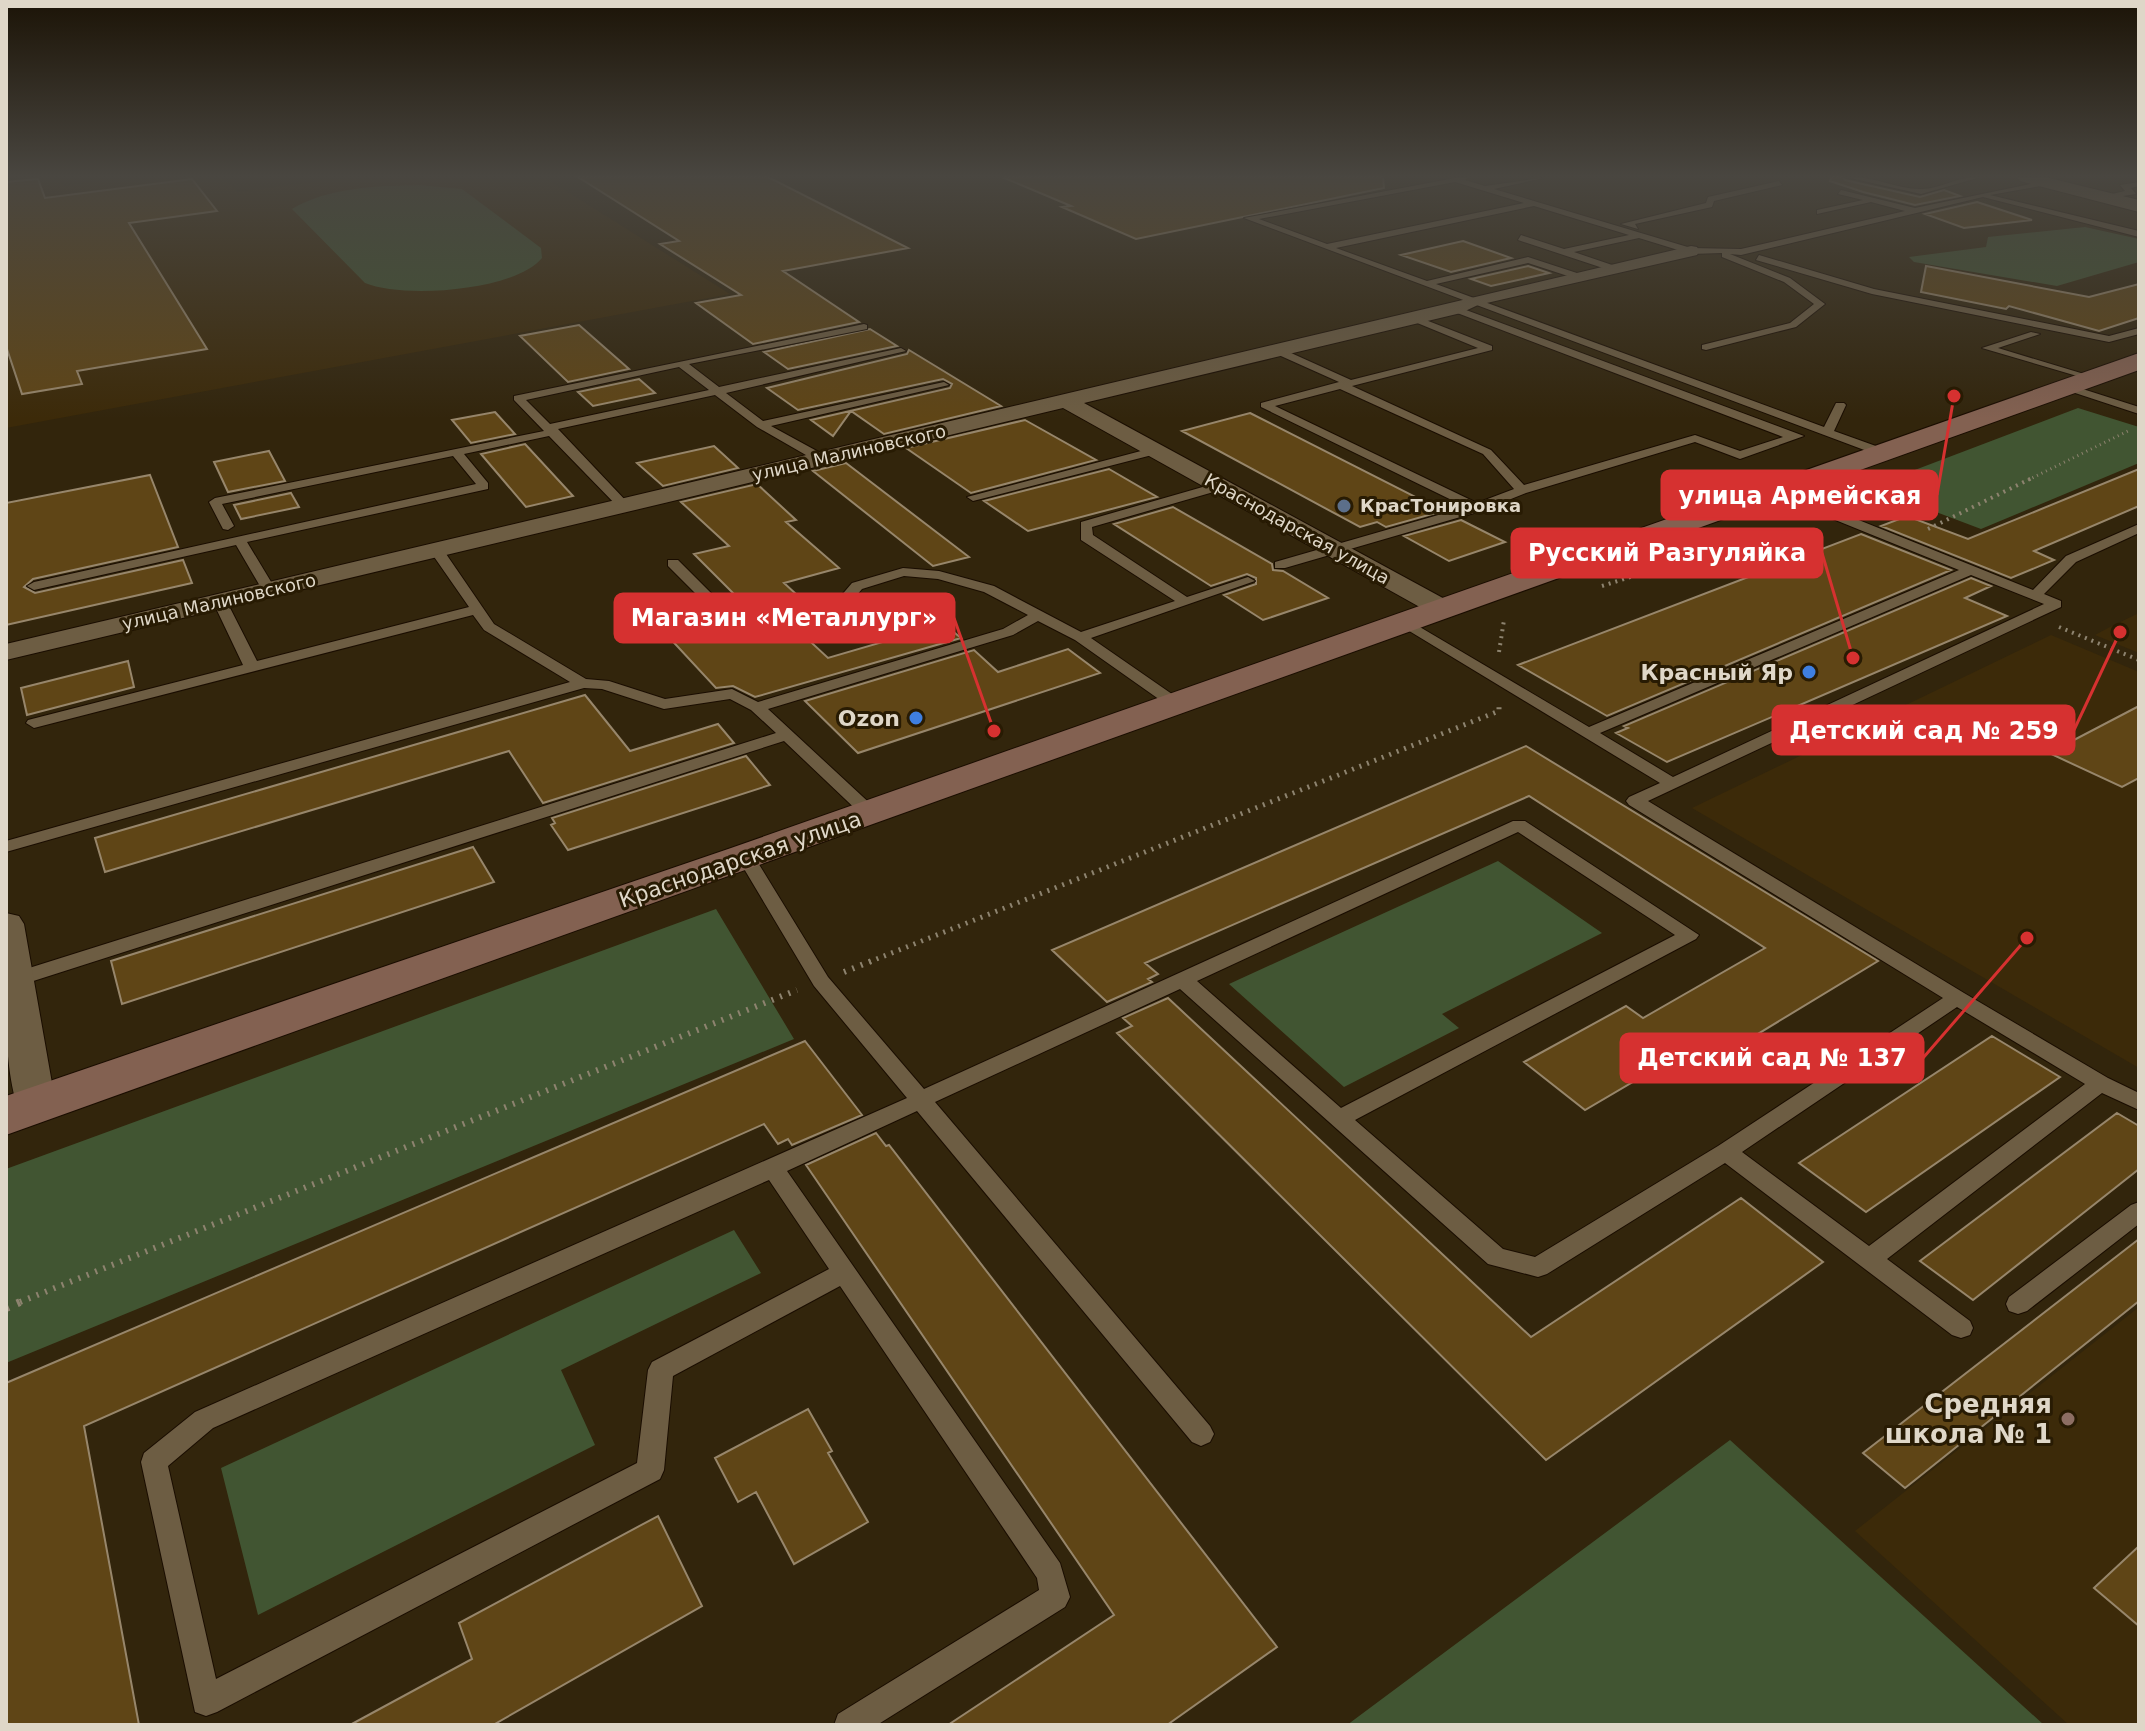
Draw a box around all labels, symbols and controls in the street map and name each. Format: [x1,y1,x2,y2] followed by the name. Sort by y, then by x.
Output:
[750,420,948,485] street label: улица Малиновского
[1201,469,1393,588] street label: Краснодарская улица
[1662,471,1937,519] callout: улица Армейская
[1679,482,1921,510] text: улица Армейская
[1360,495,1521,516] place label: КрасТонировка
[1335,497,1353,515] marker: КрасТонировка
[1512,529,1822,577] callout: Русский Разгуляйка
[1528,539,1806,567] text: Русский Разгуляйка
[120,569,318,634] street label: улица Малиновского
[615,594,954,642] callout: Магазин «Металлург»
[631,604,937,632] text: Магазин «Металлург»
[1641,660,1793,685] place label: Красный Яр
[1800,663,1818,681] marker: Красный Яр
[838,706,900,731] place label: Ozon
[1773,706,2074,754] callout: Детский сад № 259
[907,709,925,727] marker: Ozon
[1789,717,2059,745] text: Детский сад № 259
[616,806,865,913] street label: Краснодарская улица
[1621,1034,1923,1082] callout: Детский сад № 137
[1637,1044,1907,1072] text: Детский сад № 137
[1885,1389,2052,1449] place label: Средняя школа № 1
[2059,1410,2077,1428] marker: Средняя школа № 1

